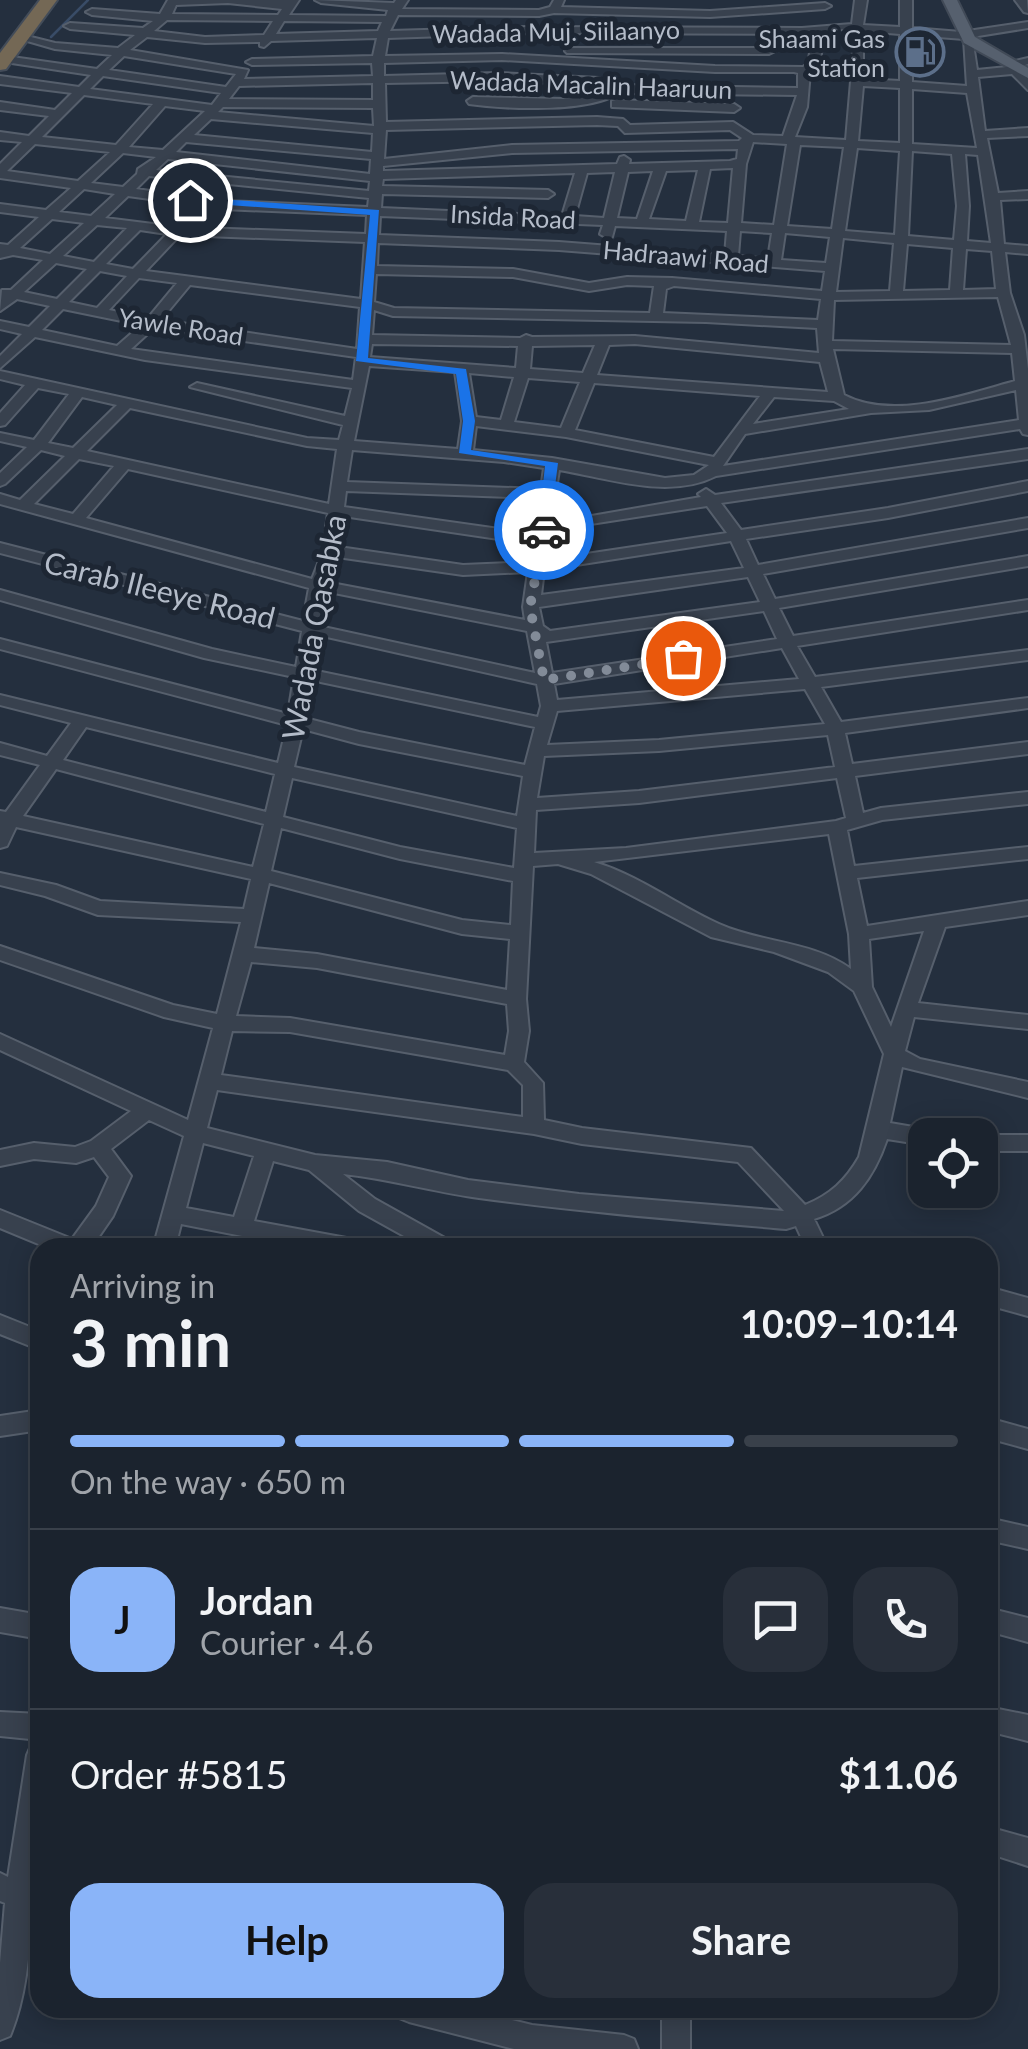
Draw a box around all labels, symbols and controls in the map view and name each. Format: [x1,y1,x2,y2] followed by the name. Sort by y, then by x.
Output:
[432,14,680,48] street label: Wadada Muj. Siilaanyo
[758,23,885,82] place label: Shaami Gas Station
[894,26,946,78] fuel station icon: Shaami Gas Station
[449,64,733,104] street label: Wadada Macalin Haaruun
[148,158,233,243] pin
[163,173,218,228] icon: home
[449,198,577,234] street label: Insida Road
[602,234,770,278] street label: Hadraawi Road
[117,301,245,351] street label: Yawle Road
[494,480,594,580] courier
[517,503,572,558] icon: car
[274,511,352,743] street label: Wadada Qasabka
[41,543,279,635] street label: Carab Ileeye Road
[641,616,726,701] pin
[656,631,711,686] icon: bag
[908,1118,998,1208] map controls
[908,1118,998,1208] button: locate
[70,1266,215,1305] text: Arriving in
[740,1300,958,1346] text: 10:09–10:14
[70,1303,231,1381] text: 3 min
[70,1462,346,1501] text: On the way · 650 m
[723,1567,828,1672] button: chat
[853,1567,958,1672] button: phone
[200,1577,313,1623] text: Jordan
[114,1596,131,1642] text: J
[200,1623,374,1662] text: Courier · 4.6
[70,1751,287,1797] text: Order #5815
[839,1751,958,1797] text: $11.06
[70,1883,504,1998] button: Help
[524,1883,958,1998] button: Share

